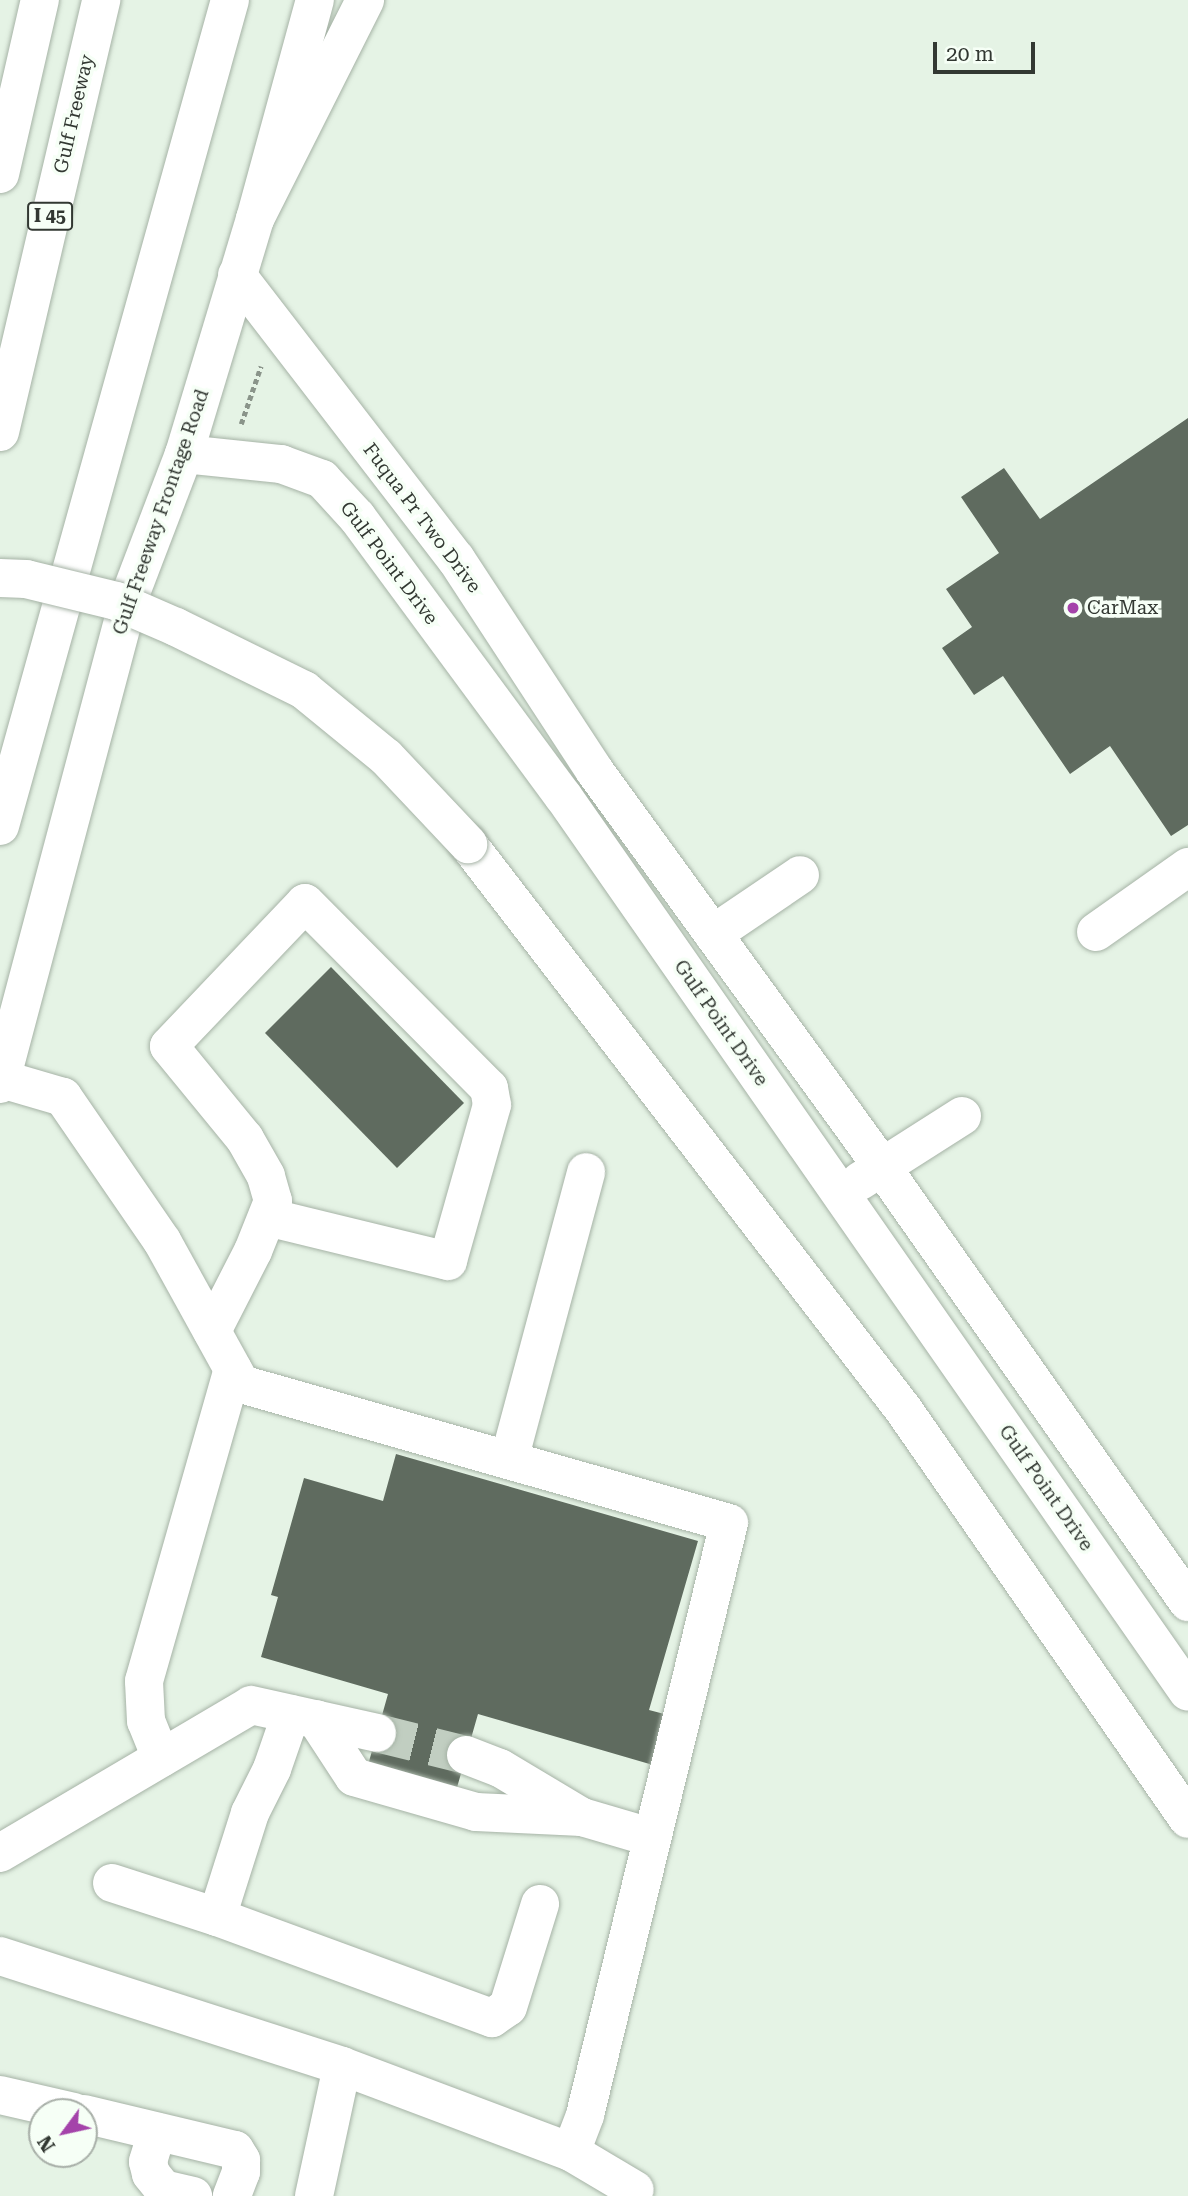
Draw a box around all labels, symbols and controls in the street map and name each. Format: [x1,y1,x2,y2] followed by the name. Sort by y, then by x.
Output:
[936,28,1038,72] scale bar
[946,42,994,66] text: 20 m
[49,52,99,176] street label: Gulf Freeway
[26,202,74,230] road number: I 45
[108,386,214,638] street label: Gulf Freeway Frontage Road
[358,439,486,597] street label: Fuqua Pr Two Drive
[335,497,443,629] street label: Gulf Point Drive
[1087,597,1158,619] place label: CarMax
[1065,600,1081,616] marker: CarMax
[669,956,773,1090] street label: Gulf Point Drive
[994,1421,1098,1555] street label: Gulf Point Drive
[28,2098,98,2168] north arrow
[33,2131,60,2156] text: N

